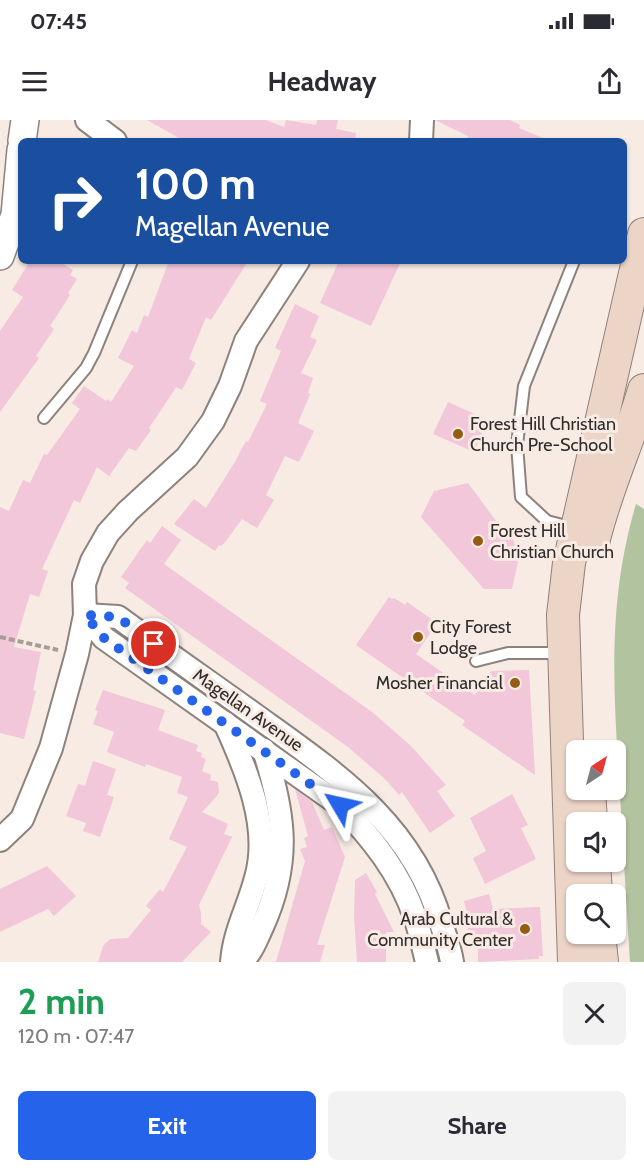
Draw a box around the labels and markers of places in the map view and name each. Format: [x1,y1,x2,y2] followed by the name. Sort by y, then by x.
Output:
[470,413,616,456] place label: Forest Hill Christian Church Pre-School
[451,427,465,441] marker: Forest Hill Christian Church Pre-School
[490,520,614,563] place label: Forest Hill Christian Church
[471,534,485,548] marker: Forest Hill Christian Church
[430,616,511,659] place label: City Forest Lodge
[128,618,179,669] pin
[411,630,425,644] marker: City Forest Lodge
[376,672,504,694] place label: Mosher Financial
[508,676,522,690] marker: Mosher Financial
[367,908,513,951] place label: Arab Cultural & Community Center
[518,922,532,936] marker: Arab Cultural & Community Center

